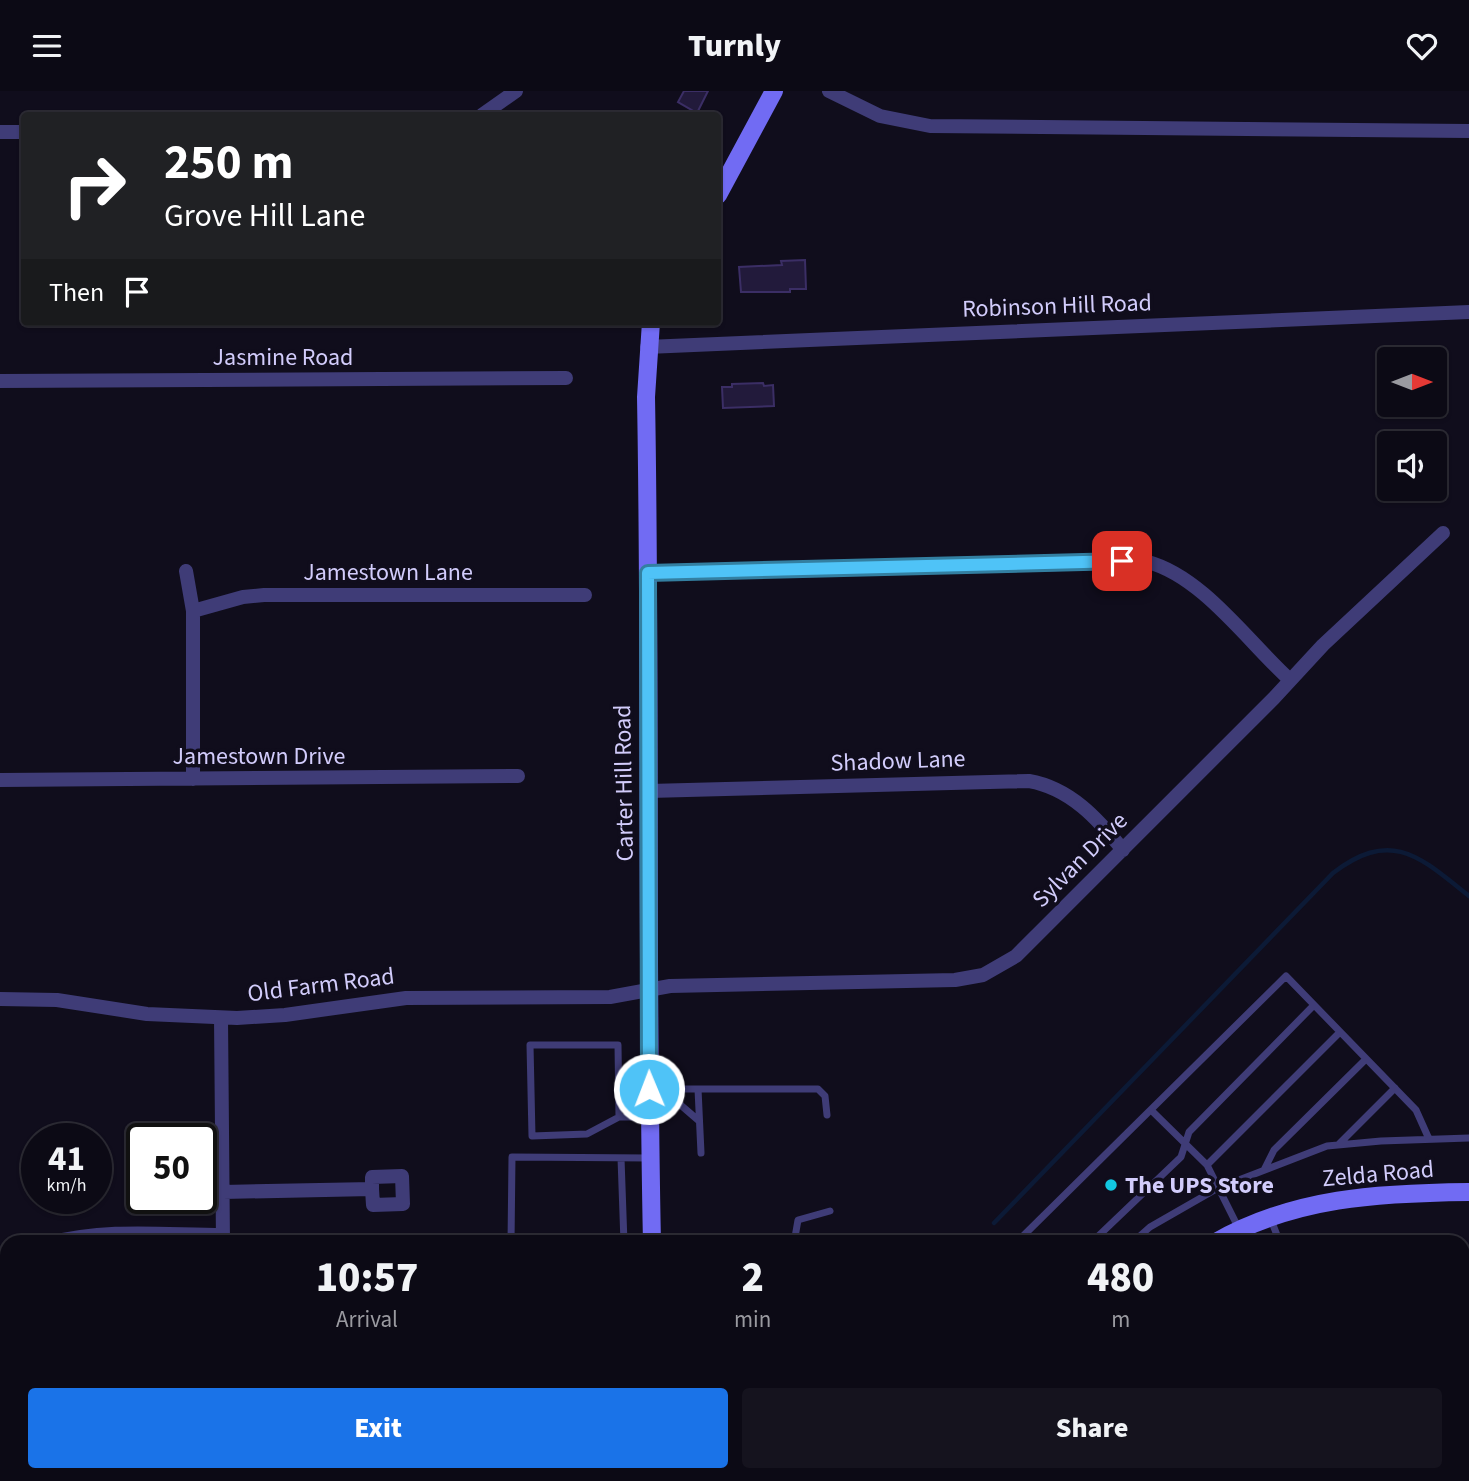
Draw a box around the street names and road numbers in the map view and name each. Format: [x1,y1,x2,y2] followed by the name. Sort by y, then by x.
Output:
[962,285,1152,327] street label: Robinson Hill Road
[213,340,353,375] street label: Jasmine Road
[303,555,473,590] street label: Jamestown Lane
[605,704,643,862] street label: Carter Hill Road
[173,739,345,774] street label: Jamestown Drive
[830,741,966,781] street label: Shadow Lane
[1024,804,1136,916] street label: Sylvan Drive
[245,959,397,1011] street label: Old Farm Road
[1321,1152,1435,1196] street label: Zelda Road

